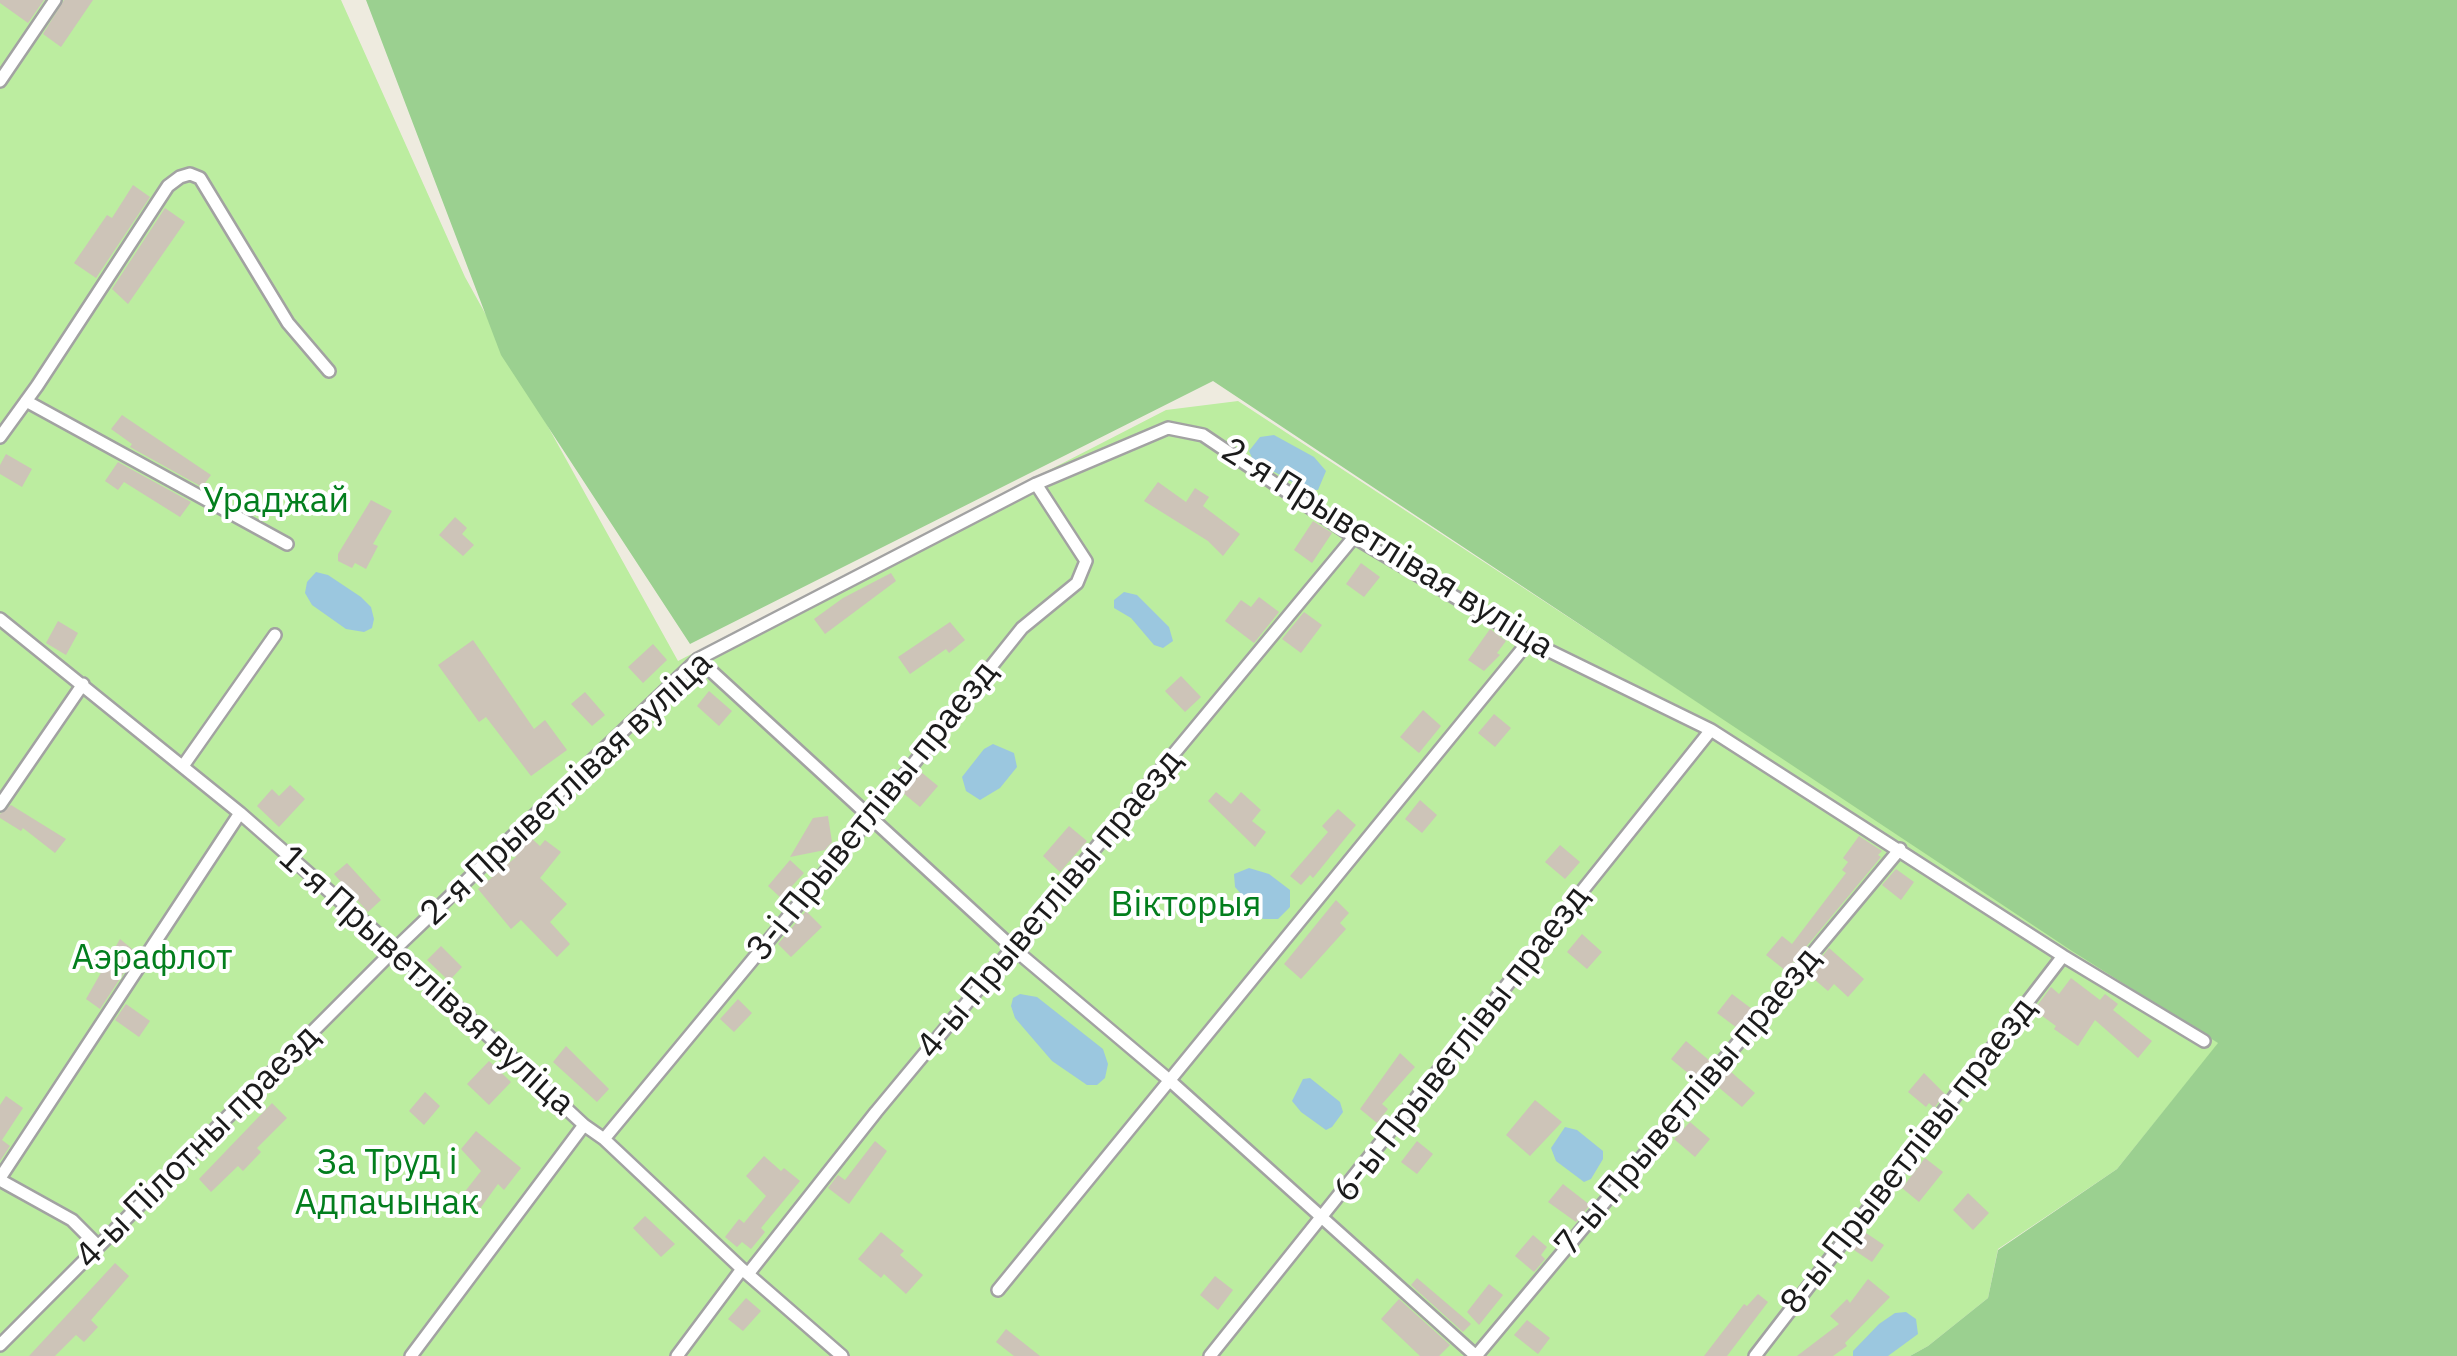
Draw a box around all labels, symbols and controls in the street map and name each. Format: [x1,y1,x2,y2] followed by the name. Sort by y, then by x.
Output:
[1213,430,1561,668] street label: 2-я Прыветлівая вуліца
[203,481,349,523] park label: Ураджай
[412,643,722,935] street label: 2-я Прыветлівая вуліца
[739,652,1007,970] street label: 3-і Прыветлівы праезд
[908,741,1192,1067] street label: 4-ы Прыветлівы праезд
[269,837,583,1125] street label: 1-я Прыветлівая вуліца
[1325,877,1599,1211] street label: 6-ы Прыветлівы праезд
[1111,885,1261,927] park label: Вікторыя
[72,938,232,980] park label: Аэрафлот
[1546,939,1830,1265] street label: 7-ы Прыветлівы праезд
[1772,989,2046,1323] street label: 8-ы Прыветлівы праезд
[67,1016,329,1278] street label: 4-ы Пілотны праезд
[294,1143,480,1225] park label: За Труд і Адпачынак

